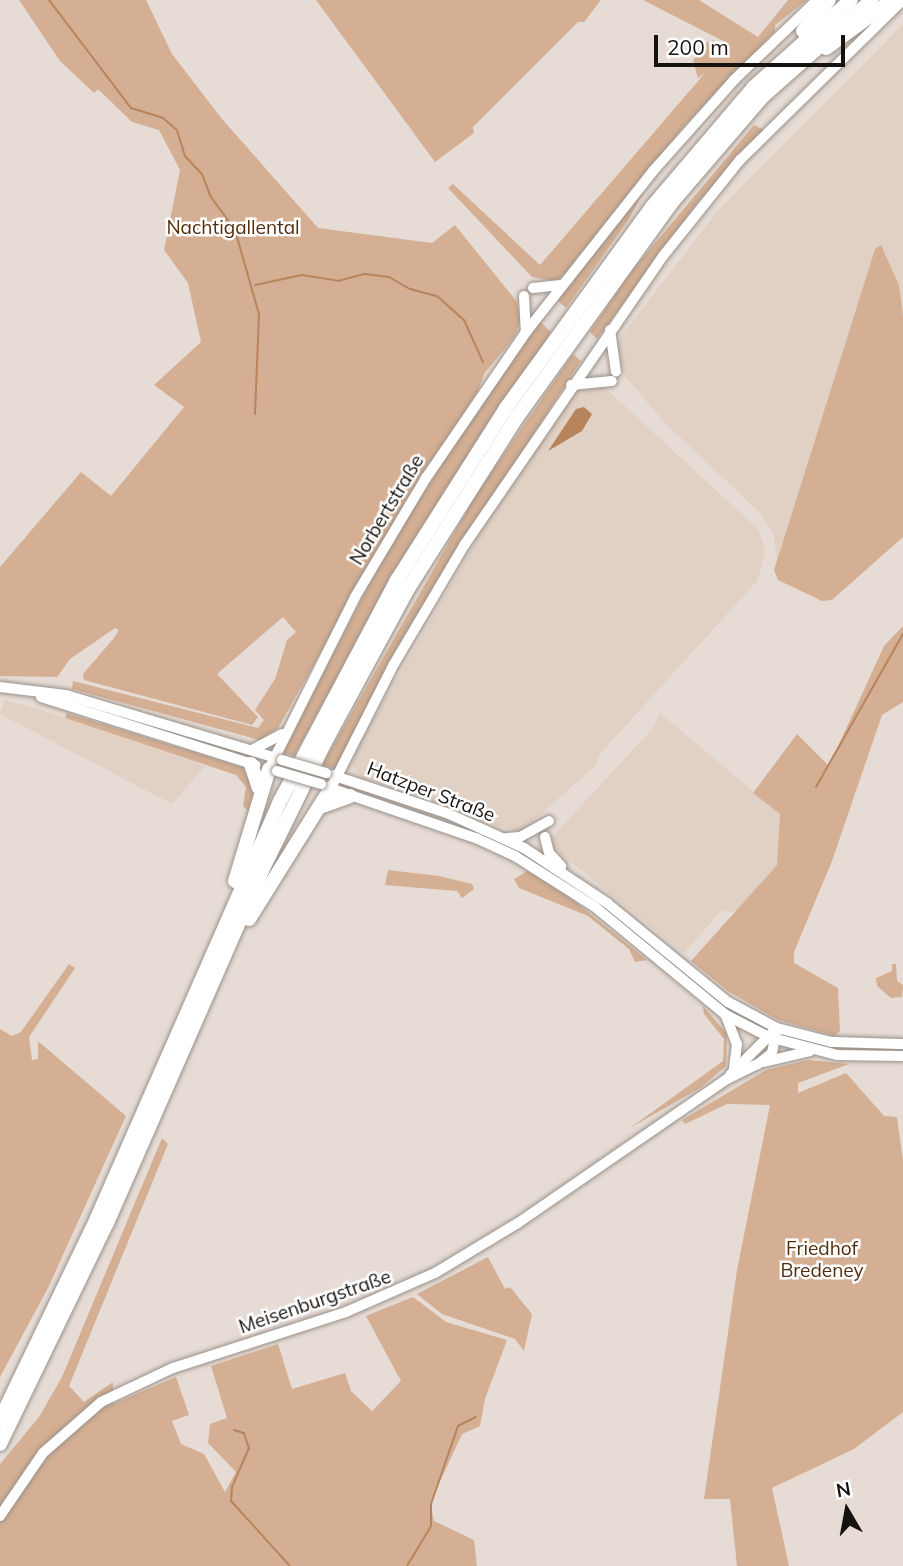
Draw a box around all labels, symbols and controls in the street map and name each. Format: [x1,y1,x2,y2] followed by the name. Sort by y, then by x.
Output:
[658,21,849,65] scale bar
[667,34,729,60] text: 200 m
[166,217,300,239] park label: Nachtigallental
[345,451,429,569] street label: Norbertstraße
[364,757,498,827] street label: Hatzper Straße
[780,1238,864,1282] park label: Friedhof Bredeney
[236,1265,394,1339] street label: Meisenburgstraße
[812,1475,882,1545] north arrow
[834,1476,853,1502] text: N

